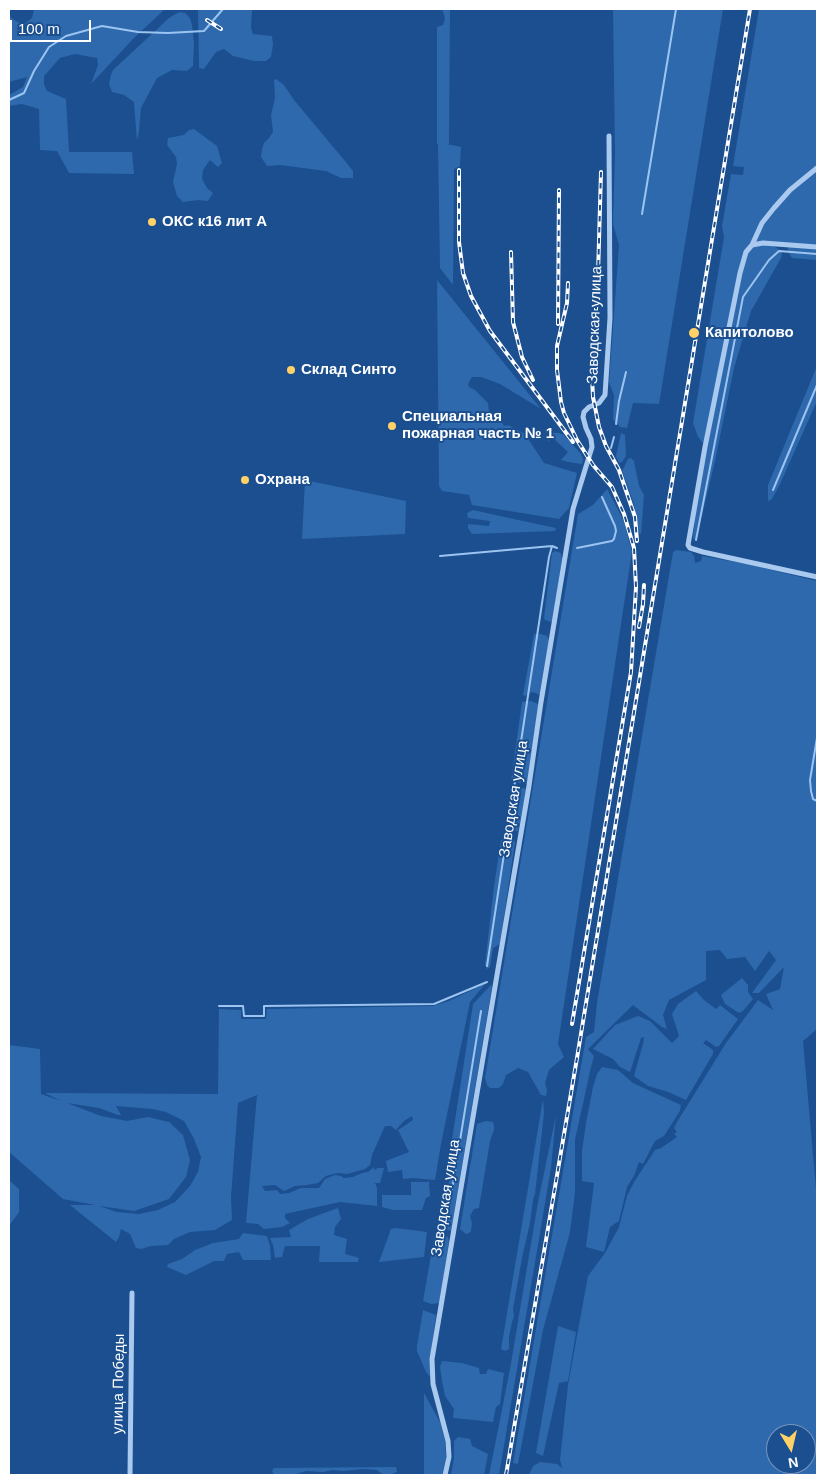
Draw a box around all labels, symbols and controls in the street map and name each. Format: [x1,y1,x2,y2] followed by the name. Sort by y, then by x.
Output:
[12,10,94,42] scale bar
[18,20,60,37] text: 100 m
[162,213,267,231] place label: ОКС к16 лит А
[146,216,158,228] marker: ОКС к16 лит А
[584,266,606,384] street label: Заводская улица
[705,324,794,342] place label: Капитолово
[687,326,701,340] marker: Капитолово
[301,361,397,379] place label: Склад Синто
[285,364,297,376] marker: Склад Синто
[402,408,554,443] place label: Специальная пожарная часть № 1
[386,420,398,432] marker: Специальная пожарная часть № 1
[255,471,310,489] place label: Охрана
[239,474,251,486] marker: Охрана
[496,739,532,859] street label: Заводская улица
[428,1138,464,1258] street label: Заводская улица
[109,1334,129,1434] street label: улица Победы
[766,1424,816,1474] north arrow
[787,1454,799,1472] text: N

